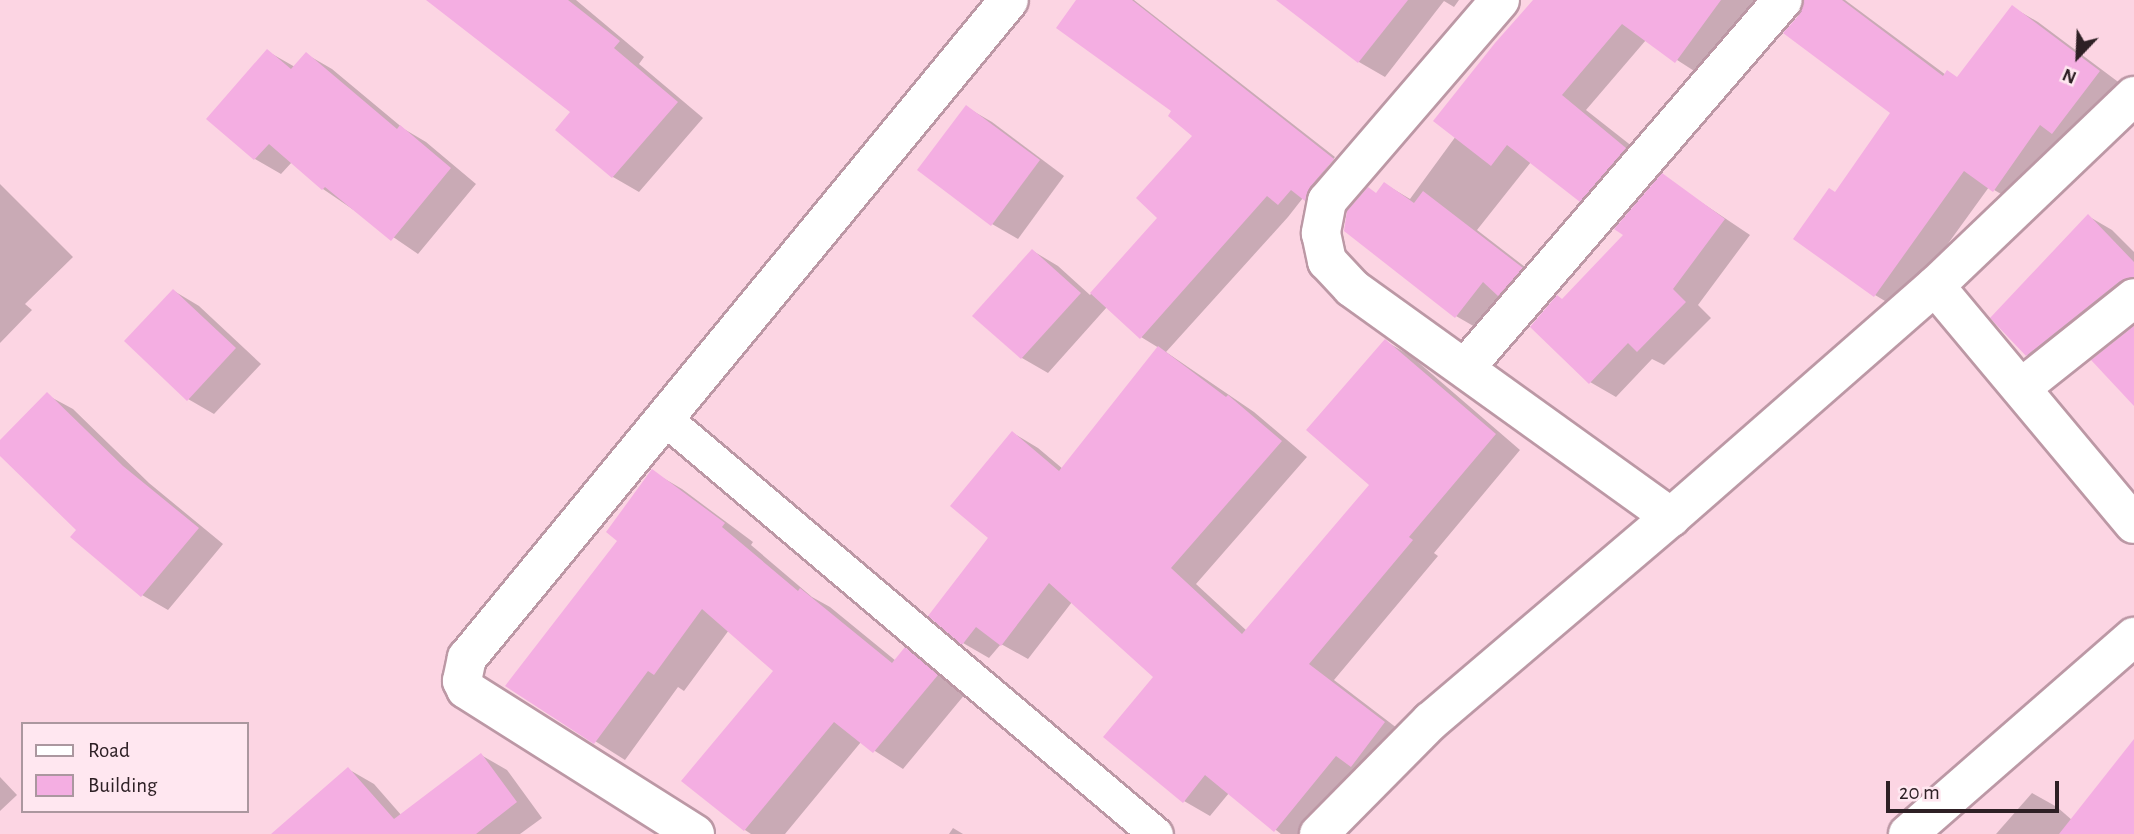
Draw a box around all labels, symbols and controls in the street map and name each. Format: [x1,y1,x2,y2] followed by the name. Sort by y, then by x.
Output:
[2043,21,2113,91] north arrow
[2060,64,2079,87] text: N
[21,722,248,813] legend
[88,740,130,761] text: Road
[1889,768,2062,812] scale bar
[88,775,157,796] text: Building
[1899,782,1940,803] text: 20 m

